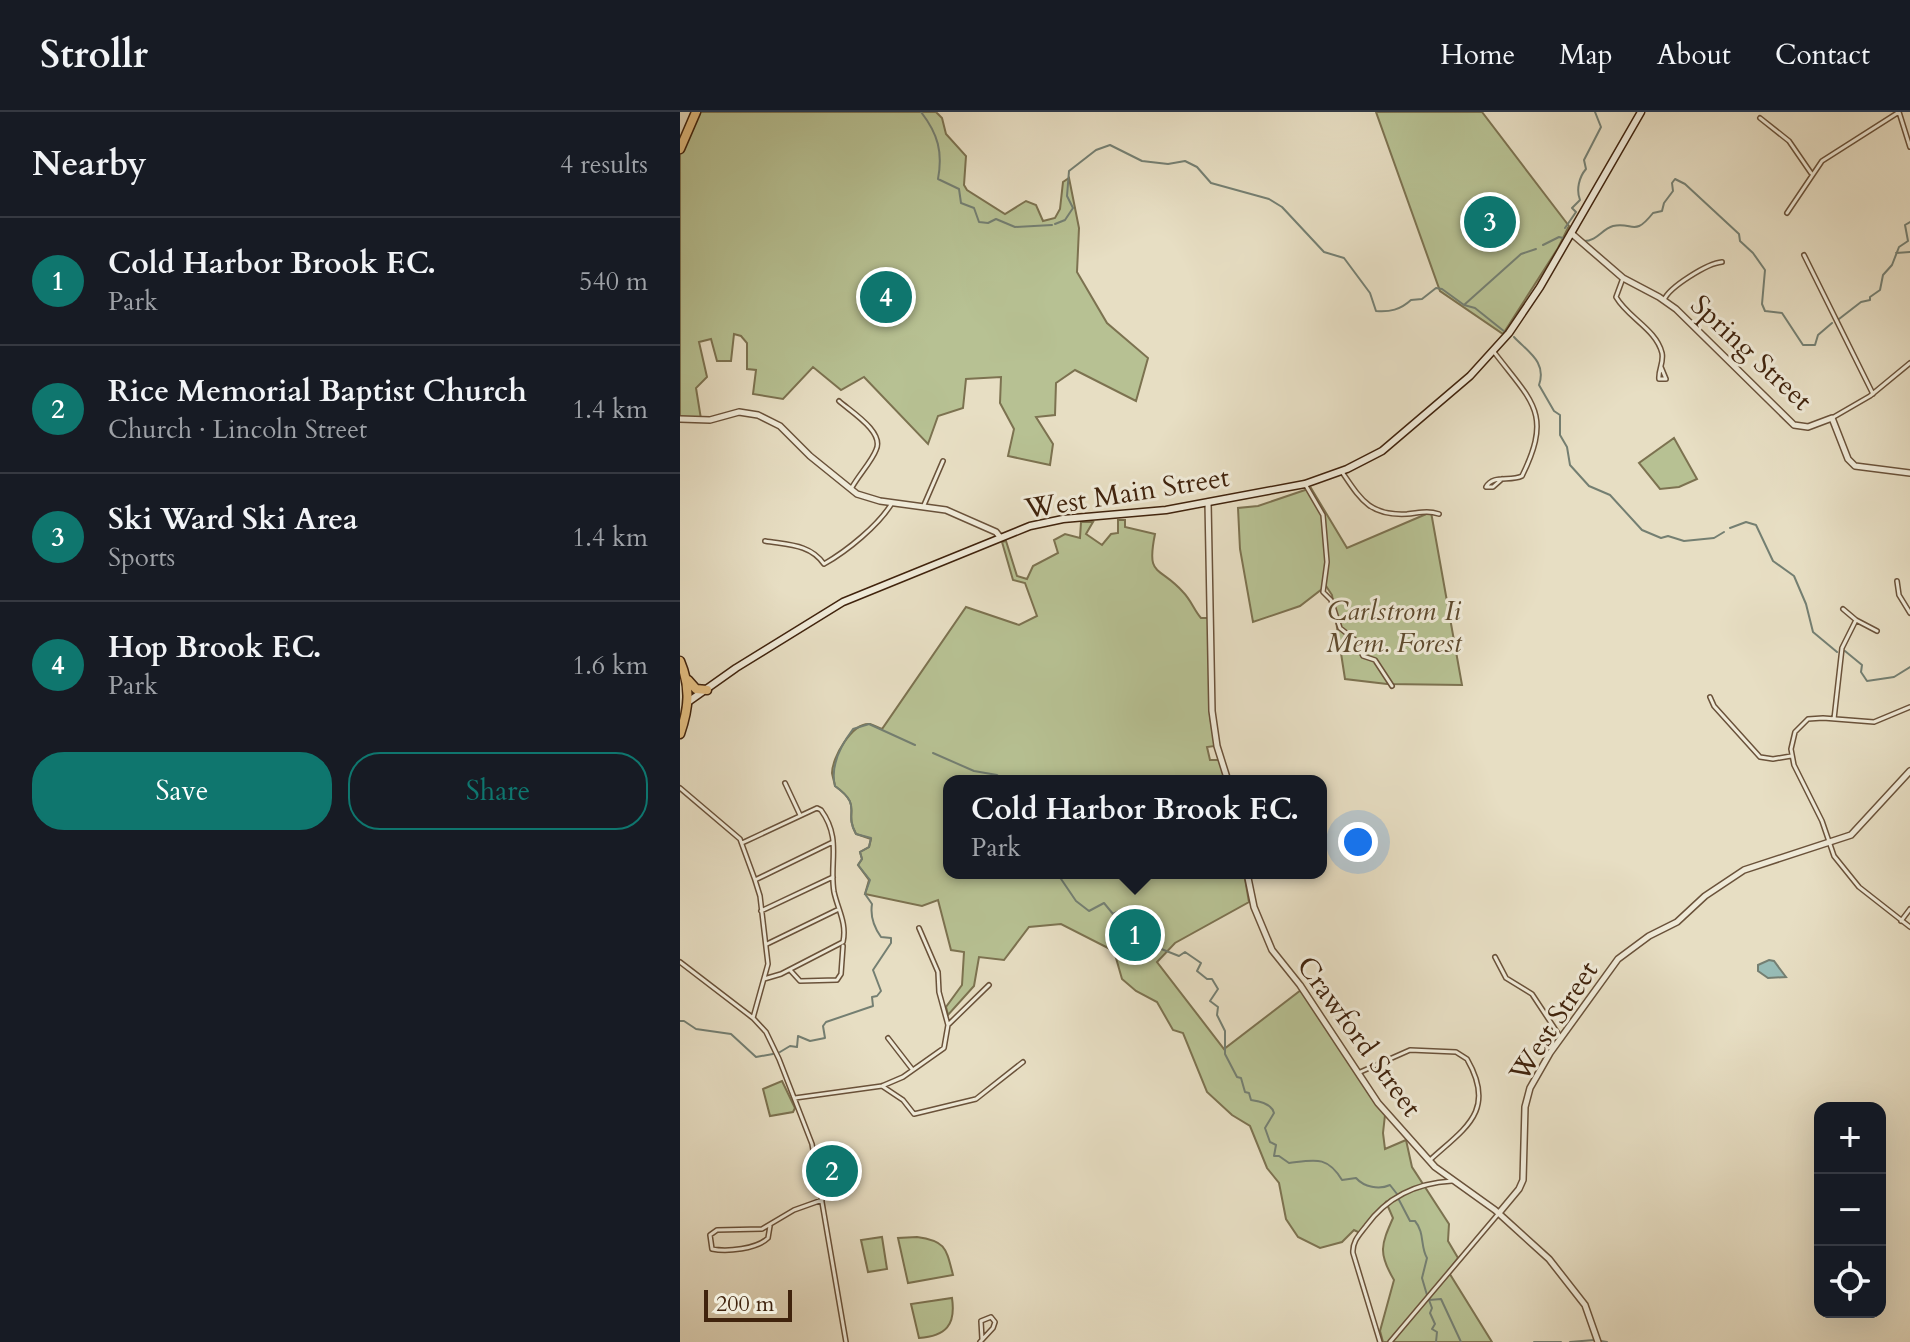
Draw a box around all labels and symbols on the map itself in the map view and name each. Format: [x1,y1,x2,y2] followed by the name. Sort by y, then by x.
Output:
[1464,192,1516,252] pin: 3
[860,267,912,327] pin: 4
[1682,286,1821,419] street label: Spring Street
[1021,458,1232,528] street label: West Main Street
[1326,592,1463,662] park label: Carlstrom Ii Mem. Forest
[1338,822,1378,862] your location
[1109,905,1161,965] pin: 1
[1288,949,1430,1125] street label: Crawford Street
[1500,954,1607,1090] street label: West Street
[806,1141,858,1201] pin: 2
[704,1286,792,1322] scale bar

